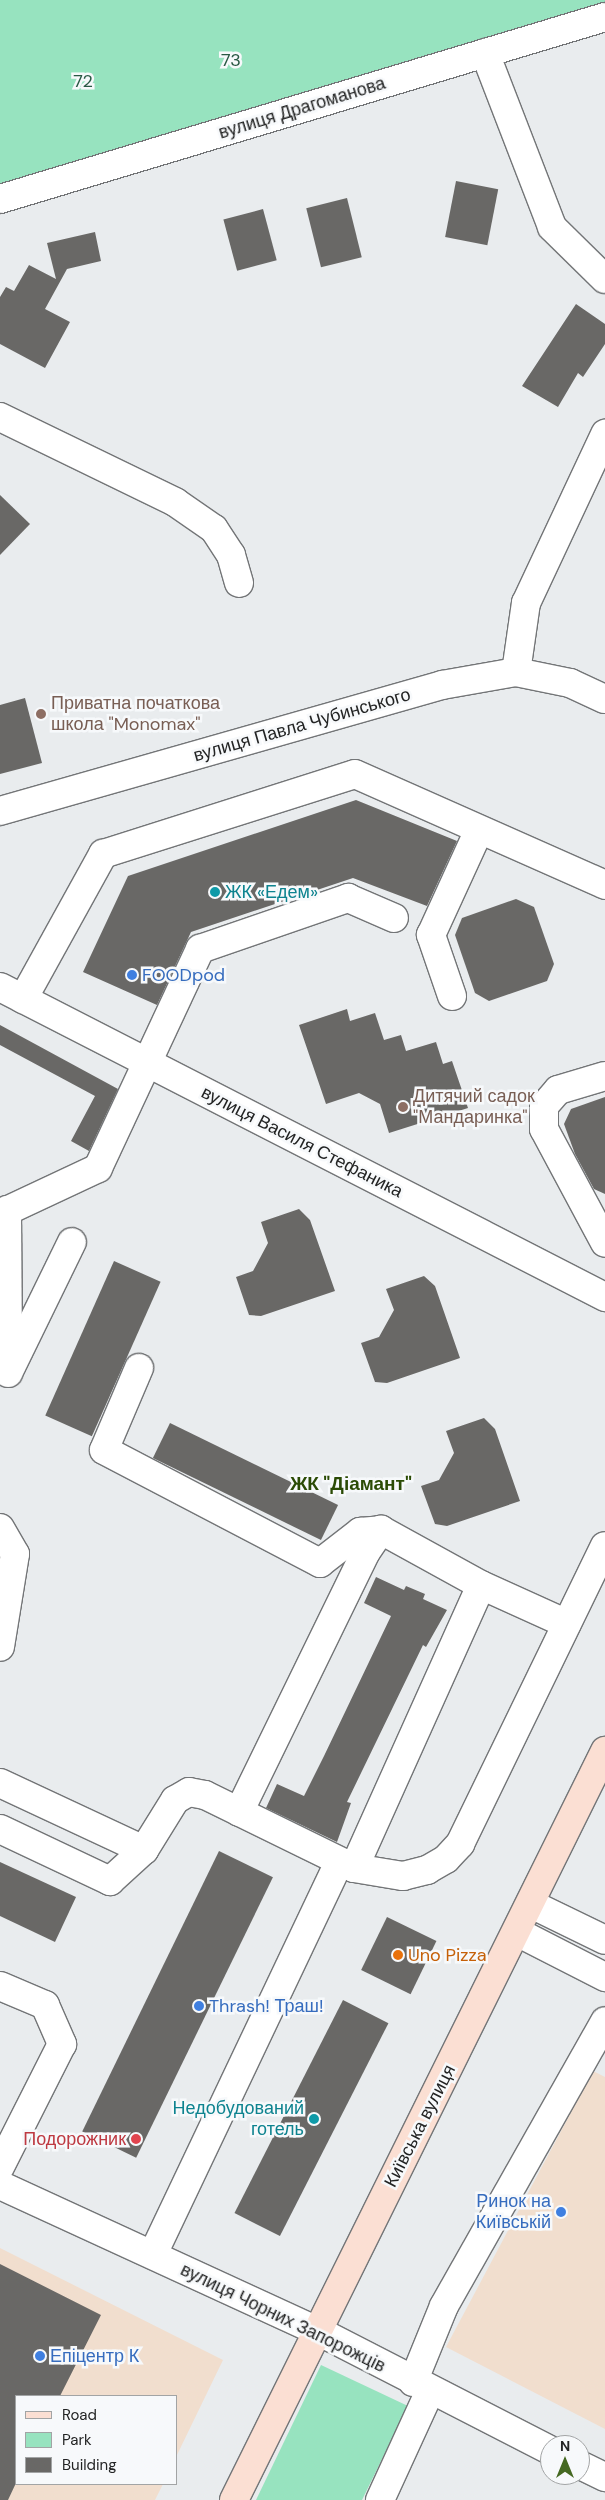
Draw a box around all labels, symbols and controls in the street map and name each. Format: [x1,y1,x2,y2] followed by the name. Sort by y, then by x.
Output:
[221,49,241,71] park label: 73
[73,70,93,92] park label: 72
[216,72,388,144] street label: вулиця Драгоманова
[191,684,413,766] street label: вулиця Павла Чубинського
[51,693,220,736] place label: Приватна початкова школа "Monomax"
[35,708,47,720] marker: Приватна початкова школа "Monomax"
[225,881,318,903] place label: ЖК «Едем»
[209,886,221,898] marker: ЖК «Едем»
[142,964,225,986] place label: FOODpod
[126,969,138,981] marker: FOODpod
[198,1082,406,1202] street label: вулиця Василя Стефаника
[413,1086,535,1128] place label: Дитячий садок "Мандаринка"
[397,1101,409,1113] marker: Дитячий садок "Мандаринка"
[290,1473,412,1495] district label: ЖК "Діамант"
[408,1944,487,1966] place label: Uno Pizza
[392,1949,404,1961] marker: Uno Pizza
[209,1995,324,2017] place label: Thrash! Траш!
[193,2000,205,2012] marker: Thrash! Траш!
[380,2061,460,2191] street label: Київська вулиця
[173,2098,304,2140] place label: Недобудований готель
[308,2113,320,2125] marker: Недобудований готель
[23,2128,126,2150] place label: Подорожник
[130,2133,142,2145] marker: Подорожник
[476,2191,551,2234] place label: Ринок на Київській
[555,2206,567,2218] marker: Ринок на Київській
[177,2259,389,2377] street label: вулиця Чорних Запорожців
[50,2345,139,2367] place label: Епіцентр К
[34,2350,46,2362] marker: Епіцентр К
[15,2395,178,2485] legend
[62,2405,97,2425] text: Road
[62,2430,92,2450] text: Park
[540,2435,590,2485] north arrow
[560,2437,570,2455] text: N
[62,2455,117,2475] text: Building

